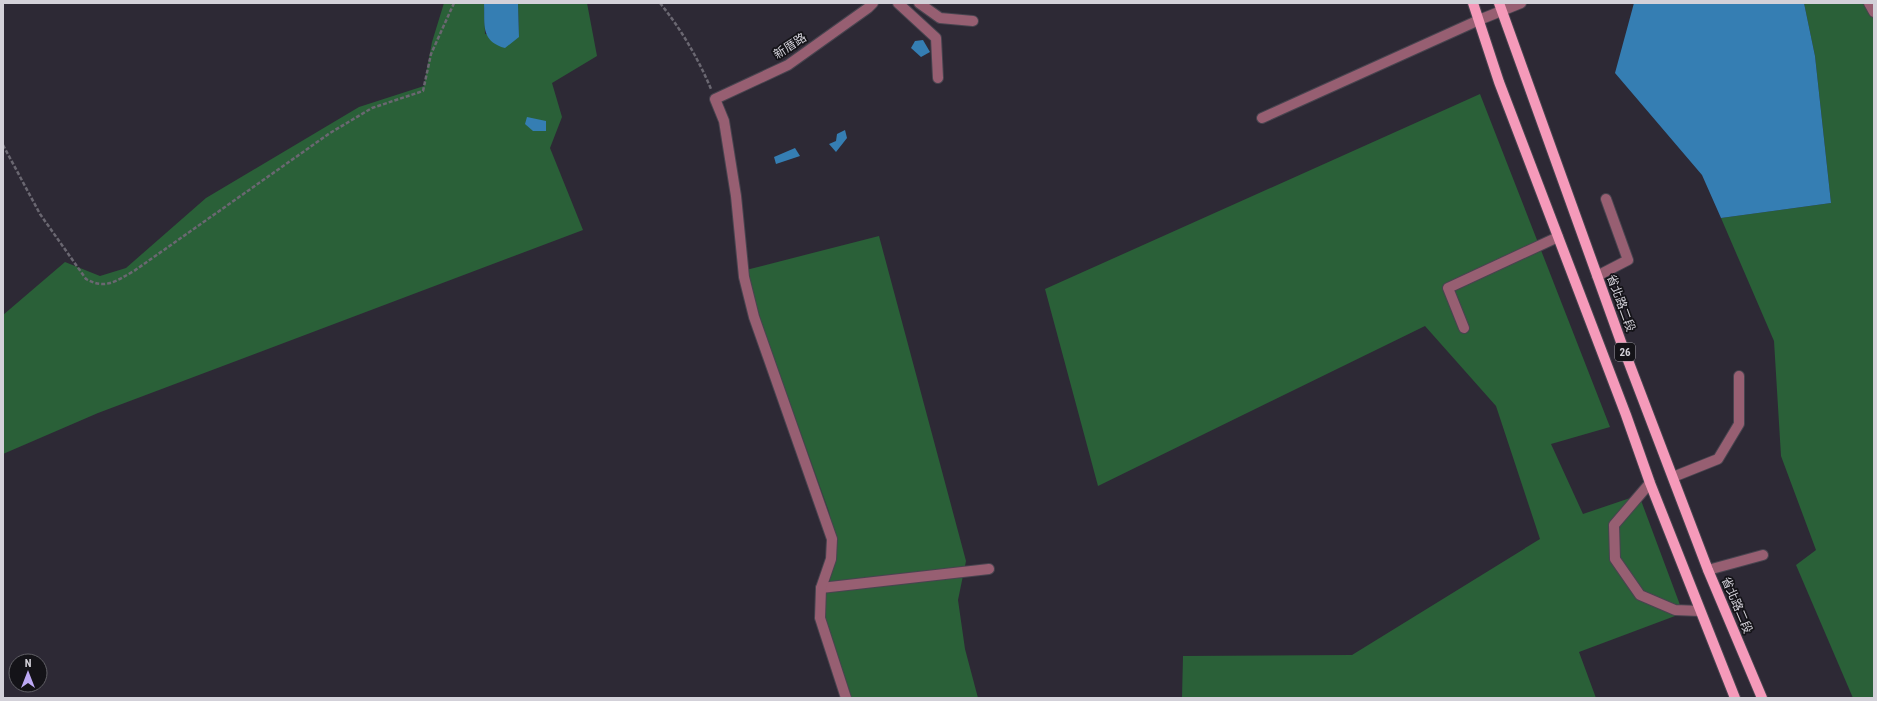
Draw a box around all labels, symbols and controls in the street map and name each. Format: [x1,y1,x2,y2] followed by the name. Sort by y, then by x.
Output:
[771,30,809,62] street label: 新厝路
[1604,272,1638,334] street label: 省北路二段
[1615,343,1635,361] road number: 26
[1719,575,1755,635] street label: 省北路二段
[8,653,48,693] north arrow
[25,657,32,670] text: N

